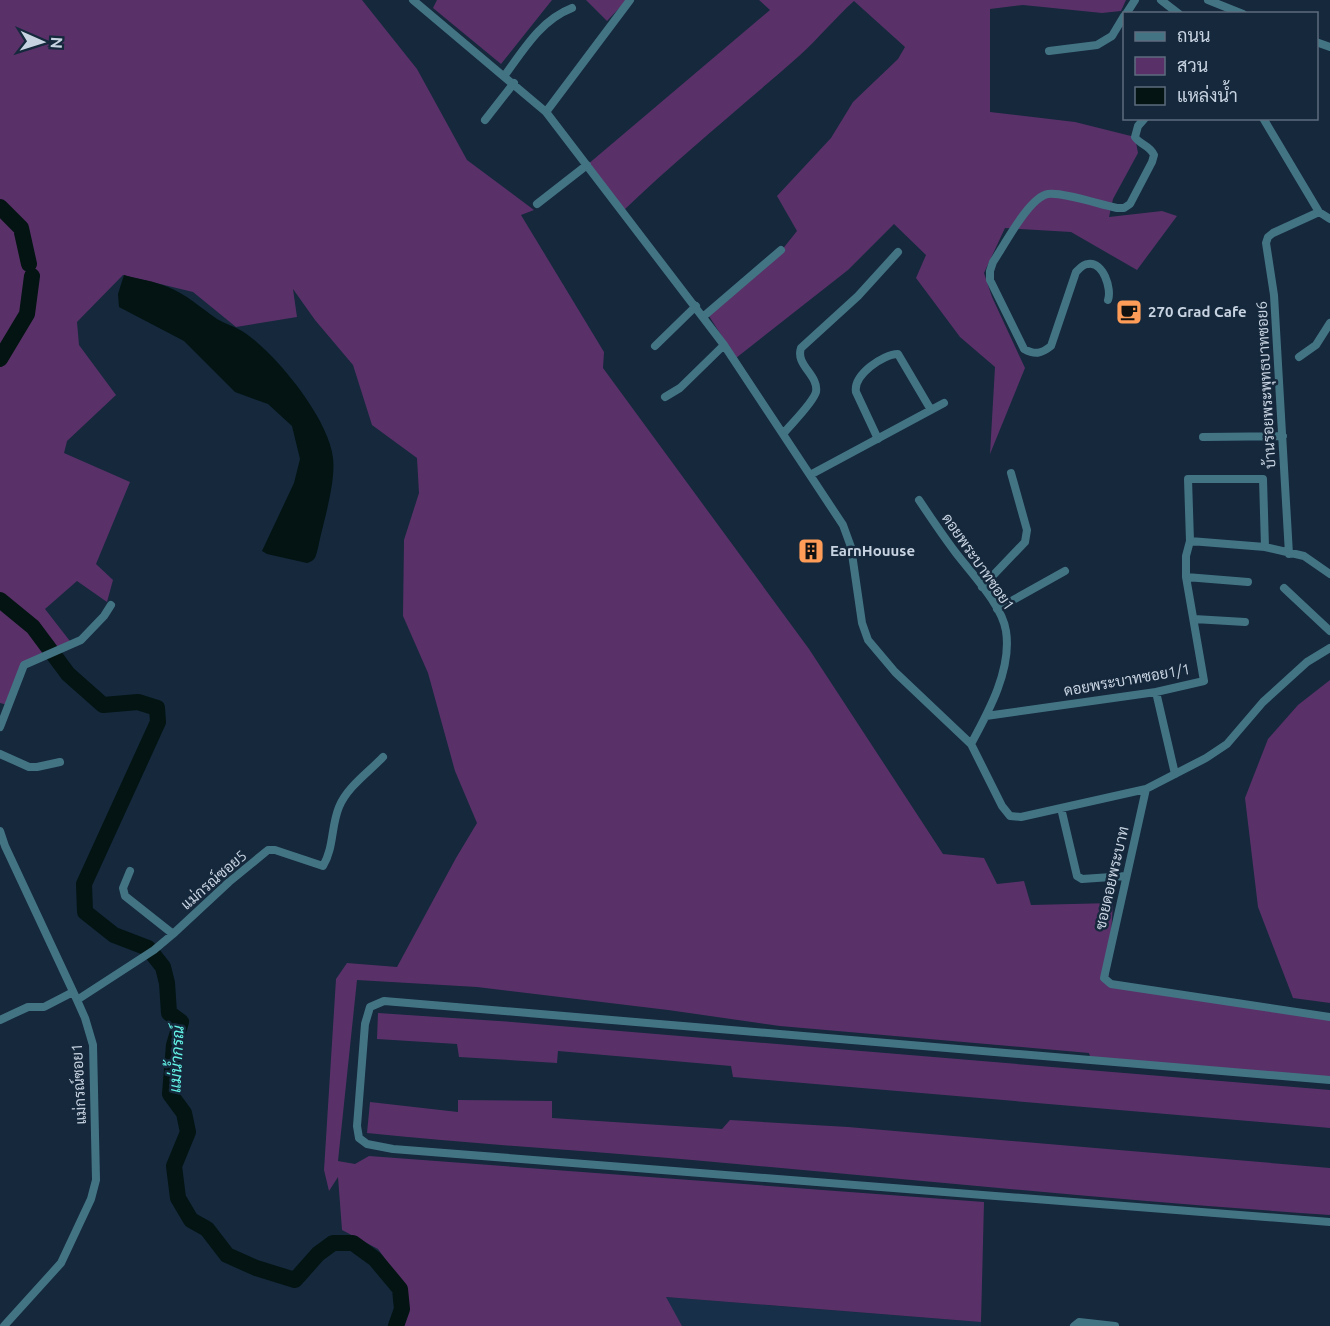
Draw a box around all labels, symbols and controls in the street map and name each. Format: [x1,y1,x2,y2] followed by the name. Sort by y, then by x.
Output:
[12,12,72,72] north arrow
[1123,12,1318,120] legend
[1177,25,1210,45] text: ถนน
[48,36,66,49] text: N
[1177,55,1208,75] text: สวน
[1177,80,1238,105] text: แหล่งน้ำ
[1114,297,1144,327] cafe icon: 270 Grad Cafe
[1252,301,1281,469] street label: บ้านรอยพระพุทธบาทซอย6
[1148,303,1247,320] place label: 270 Grad Cafe
[939,510,1018,613] street label: ดอยพระบาทซอย1
[796,536,826,566] building icon: EarnHouuse
[830,542,915,559] place label: EarnHouuse
[1062,660,1192,699] street label: ดอยพระบาทซอย1/1
[1091,824,1132,931] street label: ซอยดอยพระบาท
[177,846,250,913] street label: แม่กรณ์ซอย5
[160,1023,187,1093] water label: แม่น้ำกรณ์
[67,1043,89,1125] street label: แม่กรณ์ซอย1

